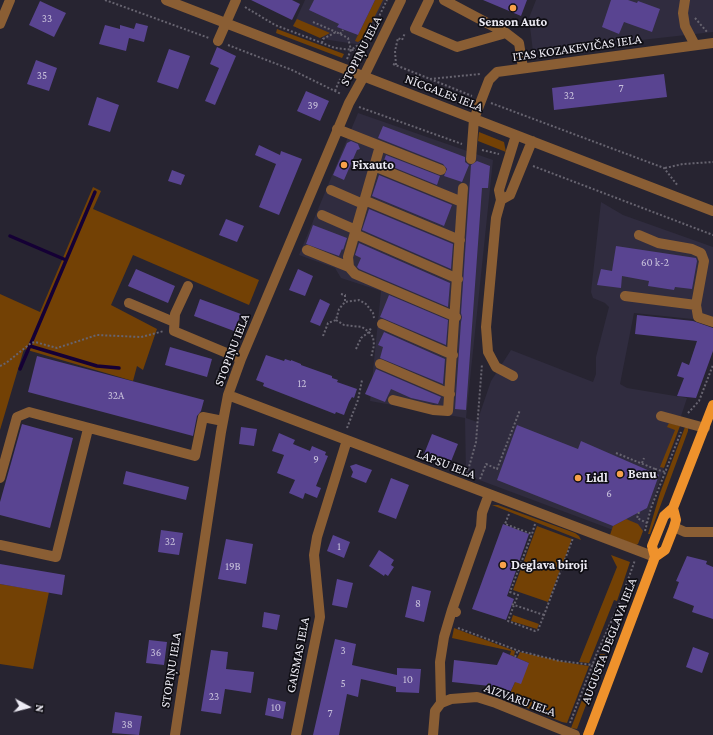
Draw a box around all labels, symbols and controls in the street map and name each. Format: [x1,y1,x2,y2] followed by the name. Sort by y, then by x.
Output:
[508,3,518,13] marker: Senson Auto
[42,12,52,26] house number: 33
[337,13,385,89] street label: STOPIŅU IELA
[479,14,547,30] place label: Senson Auto
[511,31,643,65] street label: ITAS KOZAKEVIČAS IELA
[37,69,47,83] house number: 35
[403,71,485,115] street label: NĪCGALES IELA
[618,82,624,96] house number: 7
[564,89,574,103] house number: 32
[308,99,318,113] house number: 39
[352,157,394,173] place label: Fixauto
[339,160,349,170] marker: Fixauto
[641,256,669,270] house number: 60 k-2
[211,312,253,388] street label: STOPIŅU IELA
[298,377,306,391] house number: 12
[108,389,124,403] house number: 32A
[414,446,478,482] street label: LAPSU IELA
[313,453,319,467] house number: 9
[628,466,657,482] place label: Benu
[615,469,625,479] marker: Benu
[586,470,608,486] place label: Lidl
[573,473,583,483] marker: Lidl
[606,487,612,501] house number: 6
[165,535,175,549] house number: 32
[337,540,341,554] house number: 1
[511,557,588,573] place label: Deglava biroji
[225,560,241,574] house number: 19B
[498,560,508,570] marker: Deglava biroji
[578,576,640,706] street label: AUGUSTA DEGLAVA IELA
[415,597,421,611] house number: 8
[283,616,313,694] street label: GAISMAS IELA
[157,631,185,709] street label: STOPIŅU IELA
[340,644,346,658] house number: 3
[151,646,161,660] house number: 36
[403,673,413,687] house number: 10
[340,677,346,691] house number: 5
[482,680,558,720] street label: AIZVARU IELA
[8,687,48,727] north arrow
[209,690,219,704] house number: 23
[271,701,281,715] house number: 10
[33,704,46,713] text: N
[327,707,333,721] house number: 7
[121,718,133,732] house number: 38

